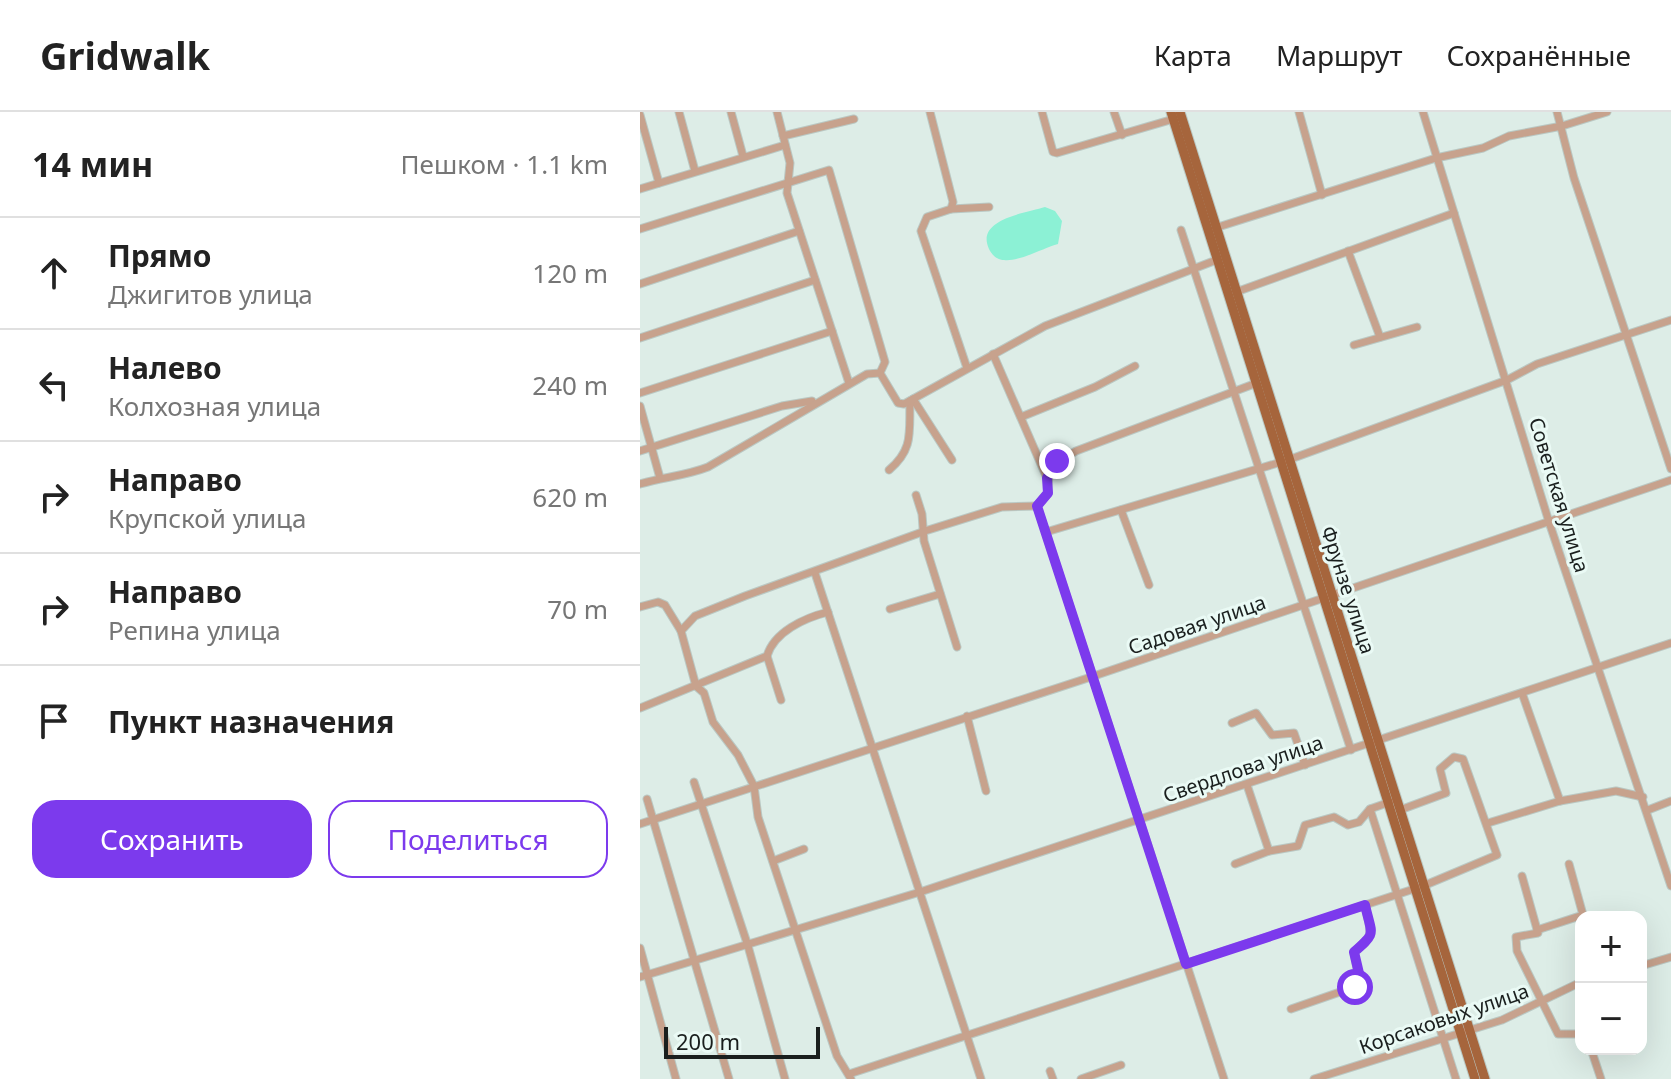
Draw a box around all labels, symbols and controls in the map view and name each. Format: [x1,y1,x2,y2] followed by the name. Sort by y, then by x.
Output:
[40,29,210,81] text: Gridwalk
[1154,36,1232,74] text: Карта
[1276,36,1402,74] text: Маршрут
[1446,36,1631,74] text: Сохранённые
[32,141,153,187] text: 14 мин
[401,146,608,182] text: Пешком · 1.1 km
[108,235,212,276] text: Прямо
[32,251,76,295] icon: ahead
[532,255,608,291] text: 120 m
[108,276,313,312] text: Джигитов улица
[108,347,222,388] text: Налево
[32,363,76,407] icon: left
[532,367,608,403] text: 240 m
[108,388,321,424] text: Колхозная улица
[1523,414,1596,576] street label: Советская улица
[1039,443,1075,479] route end
[108,459,242,500] text: Направо
[32,475,76,519] icon: right
[532,479,608,515] text: 620 m
[108,500,306,536] text: Крупской улица
[1315,522,1382,657] street label: Фрунзе улица
[108,571,242,612] text: Направо
[32,587,76,631] icon: right
[1124,588,1269,661] street label: Садовая улица
[547,591,608,627] text: 70 m
[108,612,281,648] text: Репина улица
[32,699,76,743] icon: arrive
[108,701,394,742] text: Пункт назначения
[1159,728,1326,809] street label: Свердлова улица
[32,800,312,878] button: Сохранить
[328,800,608,878] button: Поделиться
[1575,911,1647,1055] map controls
[1575,911,1647,983] button: +
[1337,969,1373,1005] route start
[1355,977,1532,1060] street label: Корсаковых улица
[1575,983,1647,1055] button: −
[664,1023,820,1059] scale bar
[676,1026,740,1056] text: 200 m

